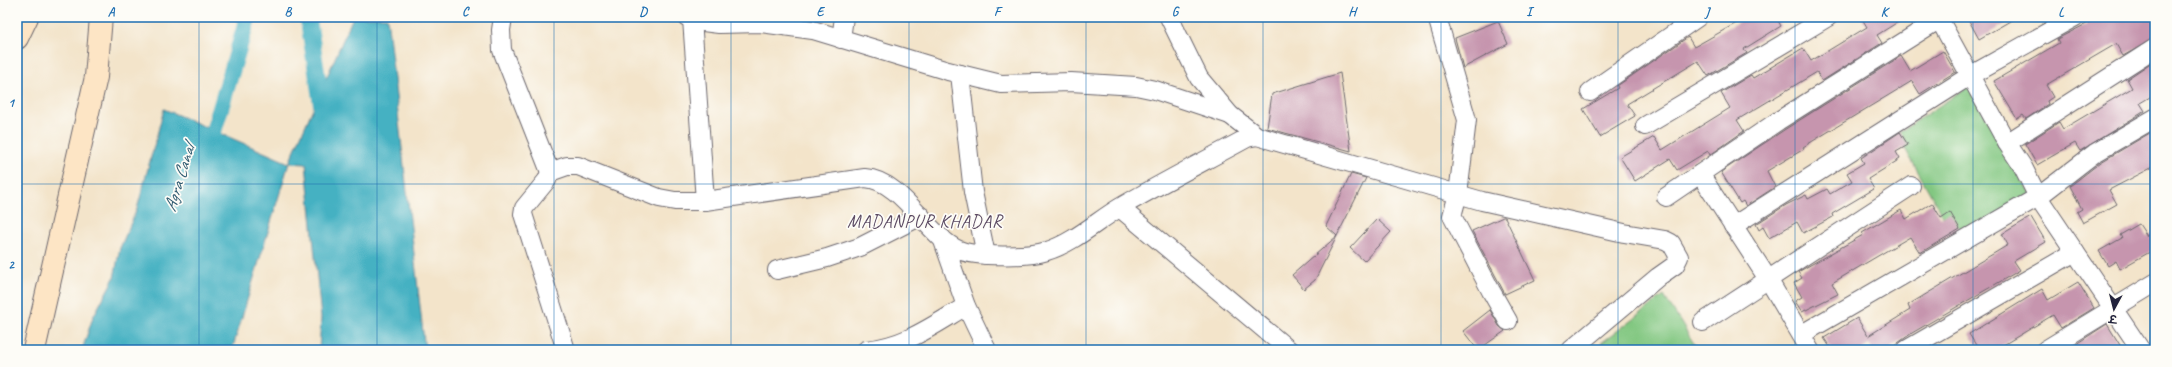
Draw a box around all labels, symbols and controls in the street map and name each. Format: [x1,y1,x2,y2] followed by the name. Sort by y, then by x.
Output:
[108,4,116,20] text: A
[285,4,293,20] text: B
[462,4,470,20] text: C
[639,4,648,20] text: D
[817,4,826,20] text: E
[994,4,1003,20] text: F
[1172,4,1180,20] text: G
[1348,4,1358,20] text: H
[1526,4,1535,20] text: I
[1704,4,1711,20] text: J
[1881,4,1891,20] text: K
[2058,4,2065,20] text: L
[8,95,16,111] text: 1
[158,136,201,214] water label: Agra Canal
[847,210,1004,232] district label: MADANPUR KHADAR
[8,257,15,273] text: 2
[2094,289,2134,329] north arrow
[2107,311,2118,326] text: उ

